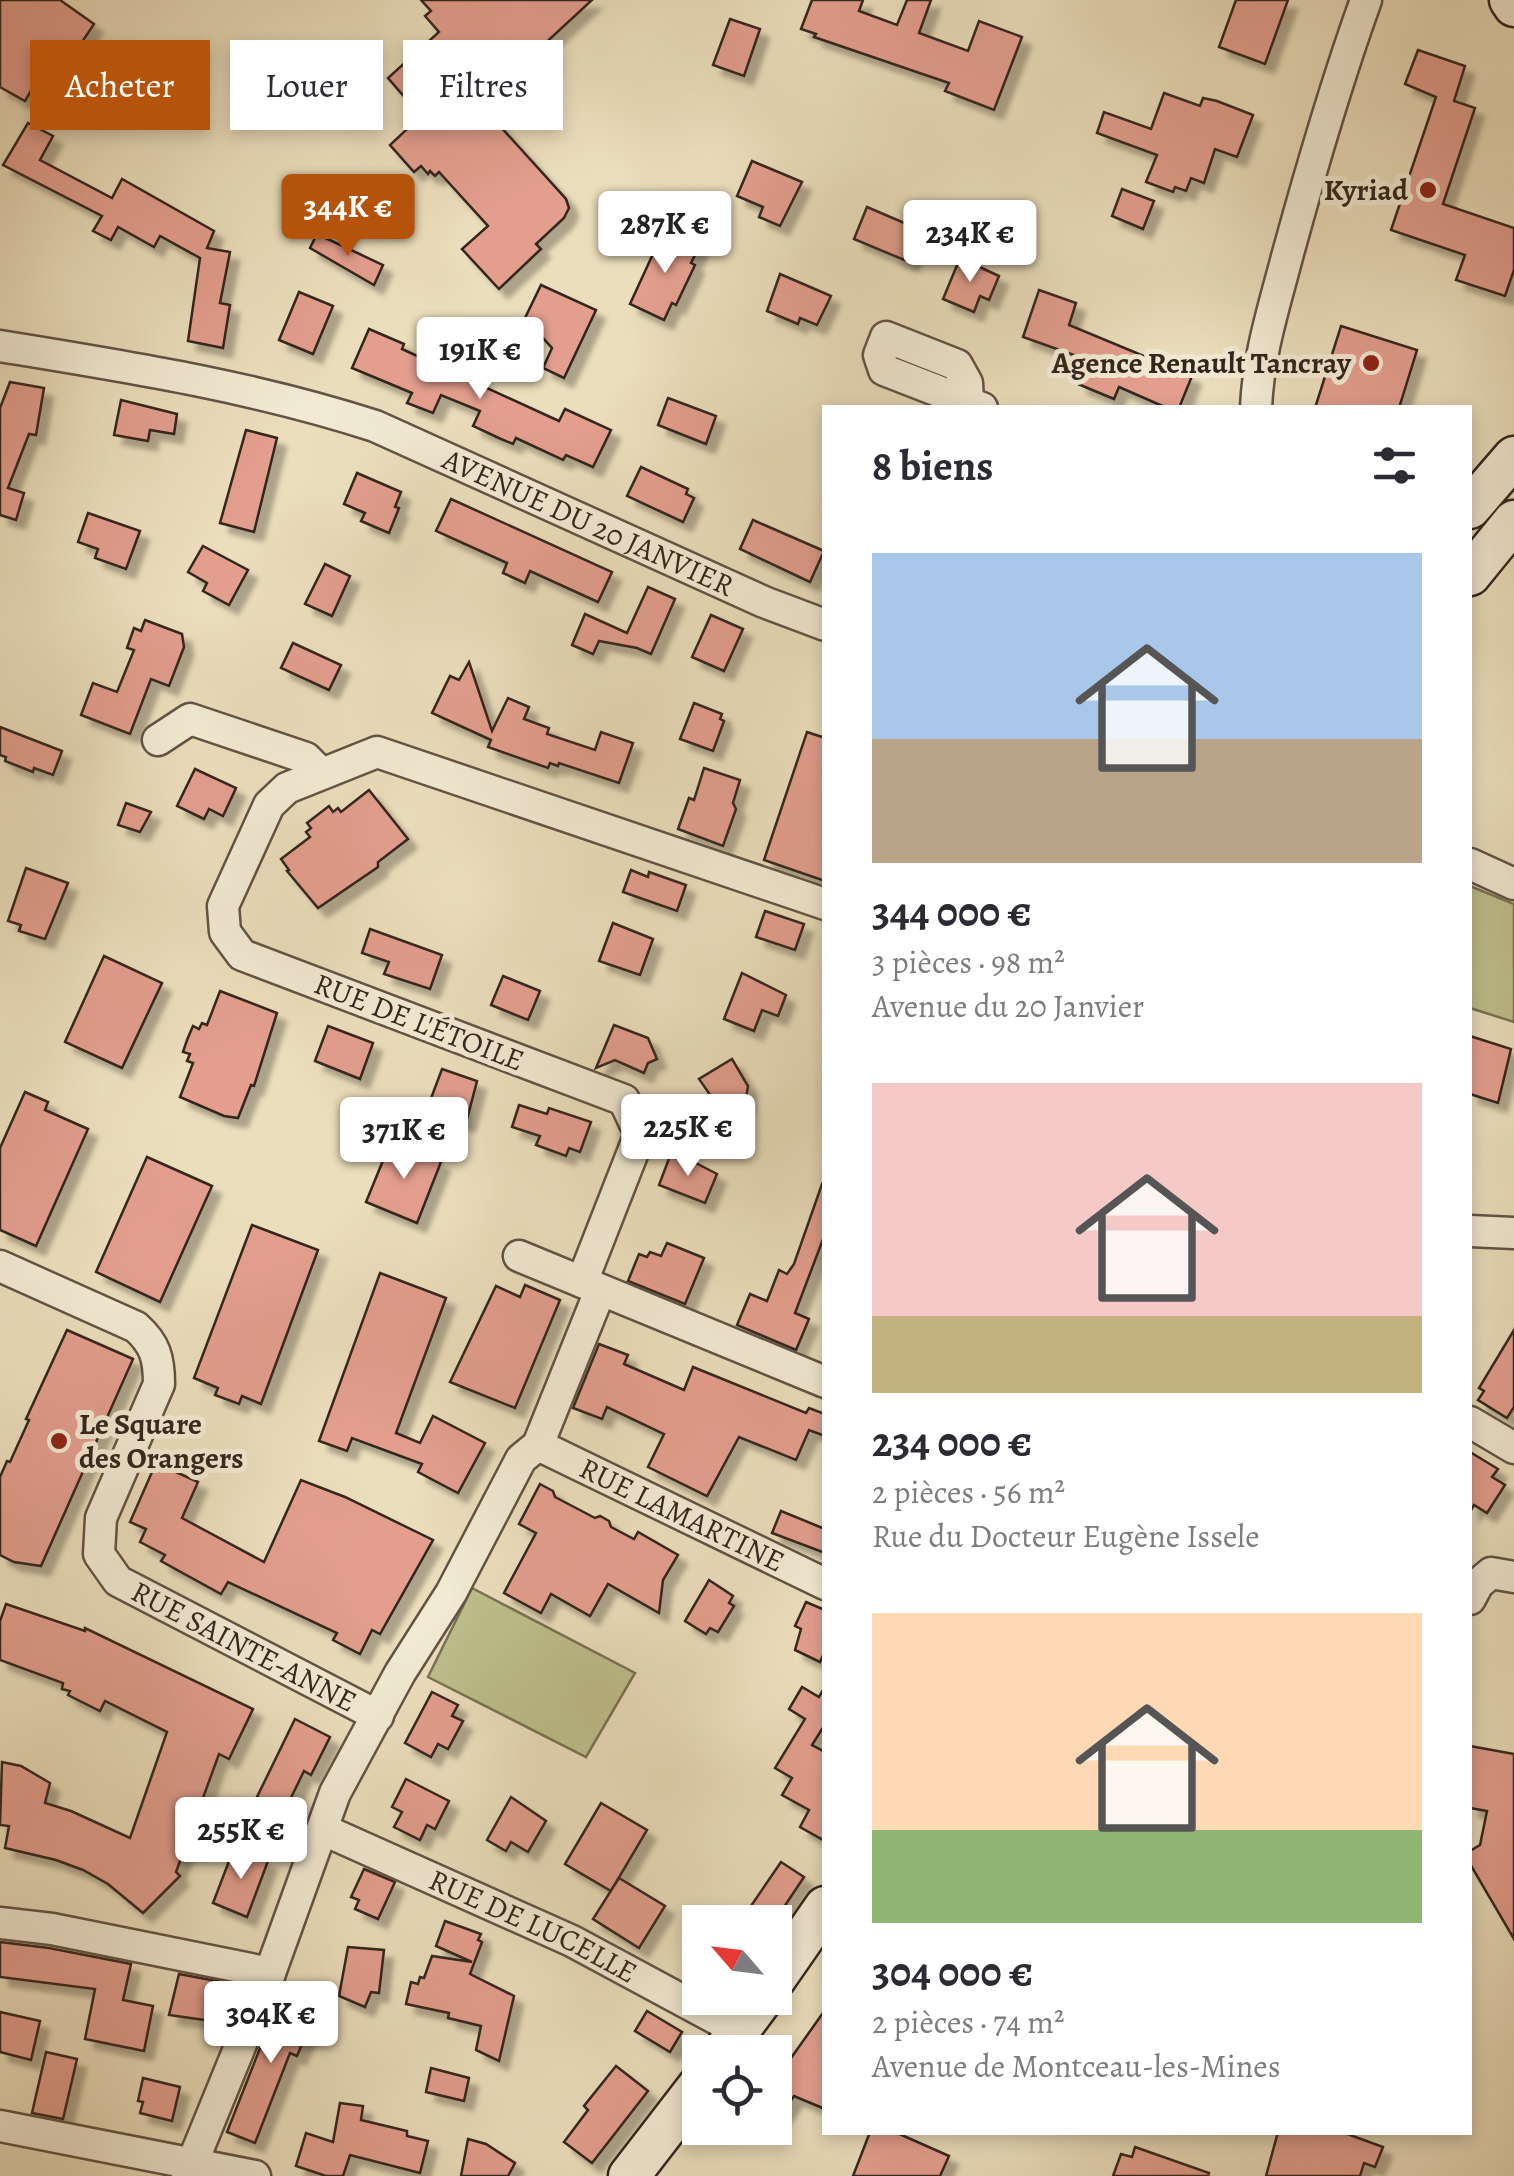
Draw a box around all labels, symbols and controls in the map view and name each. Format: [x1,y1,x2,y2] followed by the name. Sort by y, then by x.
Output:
[30,40,210,130] chip: Acheter
[230,40,383,130] chip: Louer
[403,40,563,130] chip: Filtres
[1324,170,1409,210] place label: Kyriad
[267,174,429,259] pin: 344K €
[1417,179,1439,201] marker: Kyriad
[304,184,392,228] text: 344K €
[584,191,746,276] pin: 287K €
[889,200,1051,285] pin: 234K €
[620,201,710,245] text: 287K €
[925,210,1015,254] text: 234K €
[399,317,561,402] pin: 191K €
[439,327,521,371] text: 191K €
[1051,343,1352,383] place label: Agence Renault Tancray
[1360,352,1382,374] marker: Agence Renault Tancray
[872,437,993,494] text: 8 biens
[1367,438,1422,493] icon: filters
[435,439,741,606] street label: AVENUE DU 20 JANVIER
[1057,618,1237,798] icon: home
[872,883,1032,940] text: 344 000 €
[872,940,1065,984] text: 3 pièces · 98 m²
[308,964,530,1080] street label: RUE DE L'ÉTOILE
[872,984,1144,1028] text: Avenue du 20 Janvier
[607,1094,769,1179] pin: 225K €
[323,1097,485,1182] pin: 371K €
[643,1104,733,1148] text: 225K €
[362,1107,446,1151] text: 371K €
[1057,1148,1237,1328] icon: home
[79,1404,244,1478] place label: Le Square des Orangers
[872,1413,1032,1470] text: 234 000 €
[48,1430,70,1452] marker: Le Square des Orangers
[573,1448,791,1581] street label: RUE LAMARTINE
[872,1470,1065,1514] text: 2 pièces · 56 m²
[872,1514,1260,1558] text: Rue du Docteur Eugène Issele
[124,1571,364,1721] street label: RUE SAINTE-ANNE
[1057,1678,1237,1858] icon: home
[160,1797,322,1882] pin: 255K €
[197,1807,285,1851] text: 255K €
[423,1860,644,1992] street label: RUE DE LUCELLE
[682,1905,792,2015] north arrow
[682,1905,792,2145] map controls
[872,1943,1033,2000] text: 304 000 €
[190,1981,352,2066] pin: 304K €
[226,1991,316,2035] text: 304K €
[872,2000,1065,2044] text: 2 pièces · 74 m²
[682,2035,792,2145] button: locate
[872,2044,1281,2088] text: Avenue de Montceau-les-Mines

